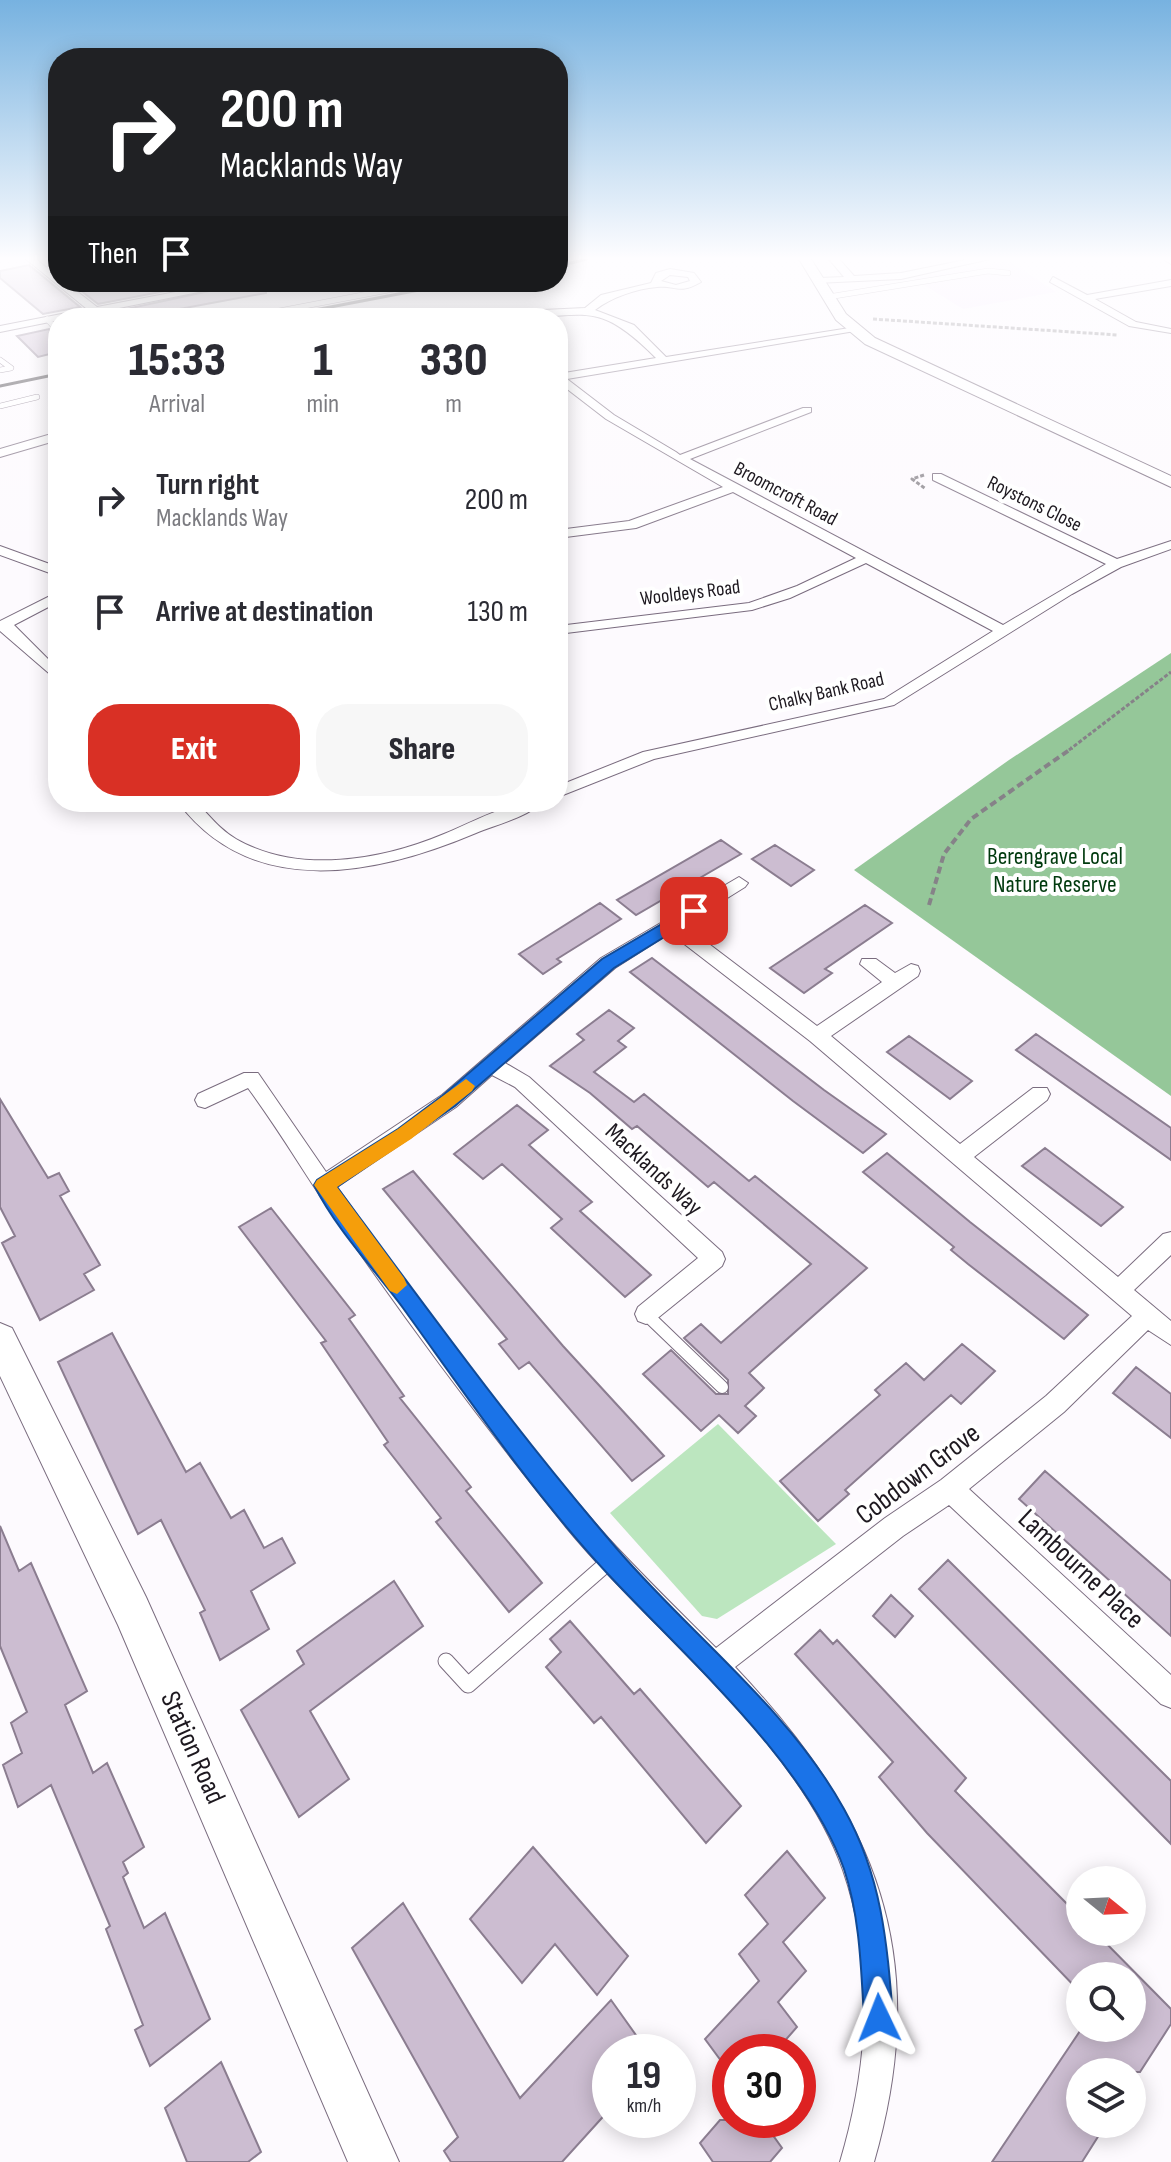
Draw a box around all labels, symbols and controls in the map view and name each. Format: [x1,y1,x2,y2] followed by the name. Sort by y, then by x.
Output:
[220,77,344,144] text: 200 m
[88,80,192,184] icon: right
[220,145,403,188] text: Macklands Way
[154,232,198,276] icon: arrive
[88,236,138,272] text: Then
[129,332,226,389] text: 15:33
[313,332,333,389] text: 1
[420,332,487,389] text: 330
[149,389,205,420] text: Arrival
[306,389,339,420] text: min
[445,389,462,420] text: m
[730,457,841,531] street label: Broomcroft Road
[156,467,259,503] text: Turn right
[983,471,1086,537] street label: Roystons Close
[88,478,132,522] icon: right
[465,482,528,518] text: 200 m
[156,503,288,534] text: Macklands Way
[639,575,742,611] street label: Wooldeys Road
[88,590,132,634] icon: arrive
[156,594,373,630] text: Arrive at destination
[468,594,528,630] text: 130 m
[766,667,886,717] street label: Chalky Bank Road
[88,704,300,796] button: Exit
[316,704,528,796] button: Share
[987,842,1123,899] park label: Berengrave Local Nature Reserve
[660,877,728,945] pin
[672,889,716,933] icon: arrive
[599,1117,708,1222] street label: Macklands Way
[849,1417,986,1532] street label: Cobdown Grove
[1011,1502,1151,1636] street label: Lambourne Place
[153,1686,232,1809] street label: Station Road
[1066,1866,1146,1946] north arrow
[1066,1866,1146,2138] map controls
[1066,1962,1146,2042] button: search
[837,1976,921,2060] position arrow
[712,2034,816,2138] speed limit sign: 30
[627,2052,661,2100] text: 19
[1066,2058,1146,2138] button: layers
[627,2094,661,2118] text: km/h

